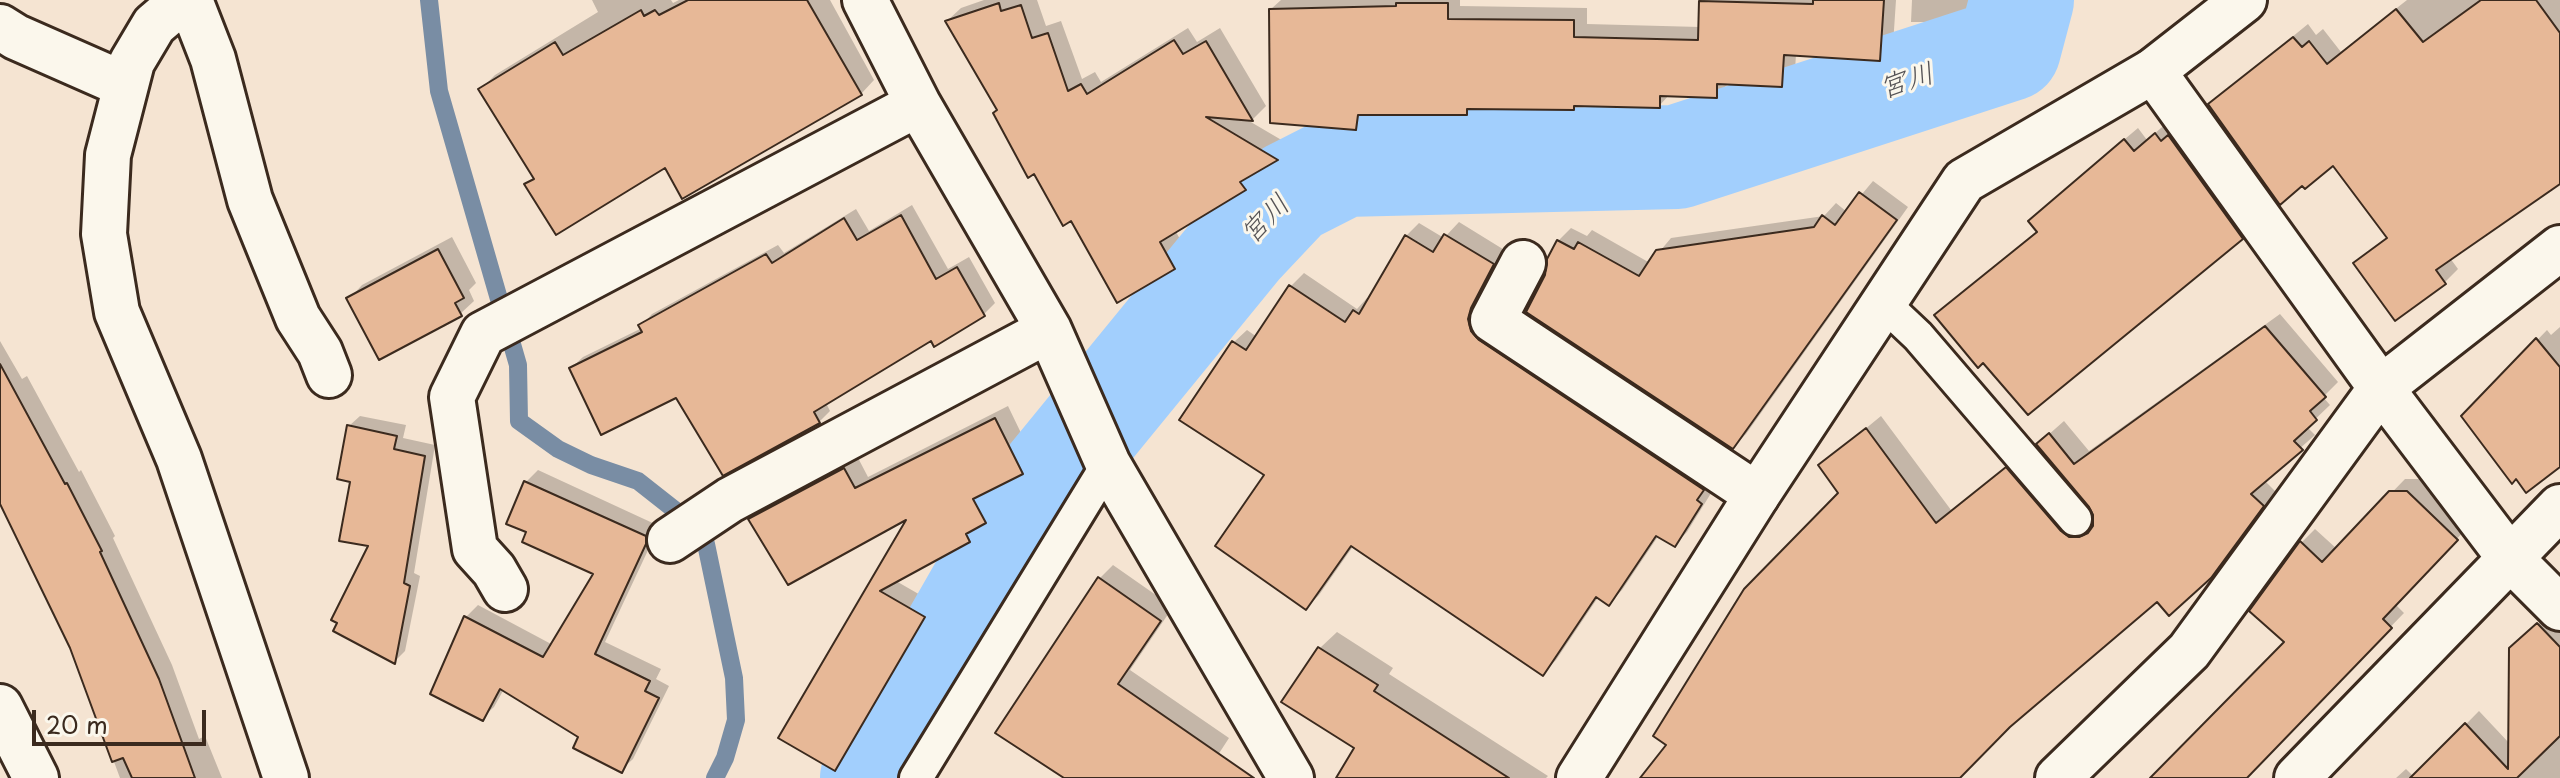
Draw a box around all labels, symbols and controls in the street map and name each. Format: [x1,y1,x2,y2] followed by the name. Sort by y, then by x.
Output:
[1875,57,1939,107] water label: 宮川
[1234,188,1298,252] water label: 宮川
[36,694,210,744] scale bar
[46,706,108,742] text: 20 m

